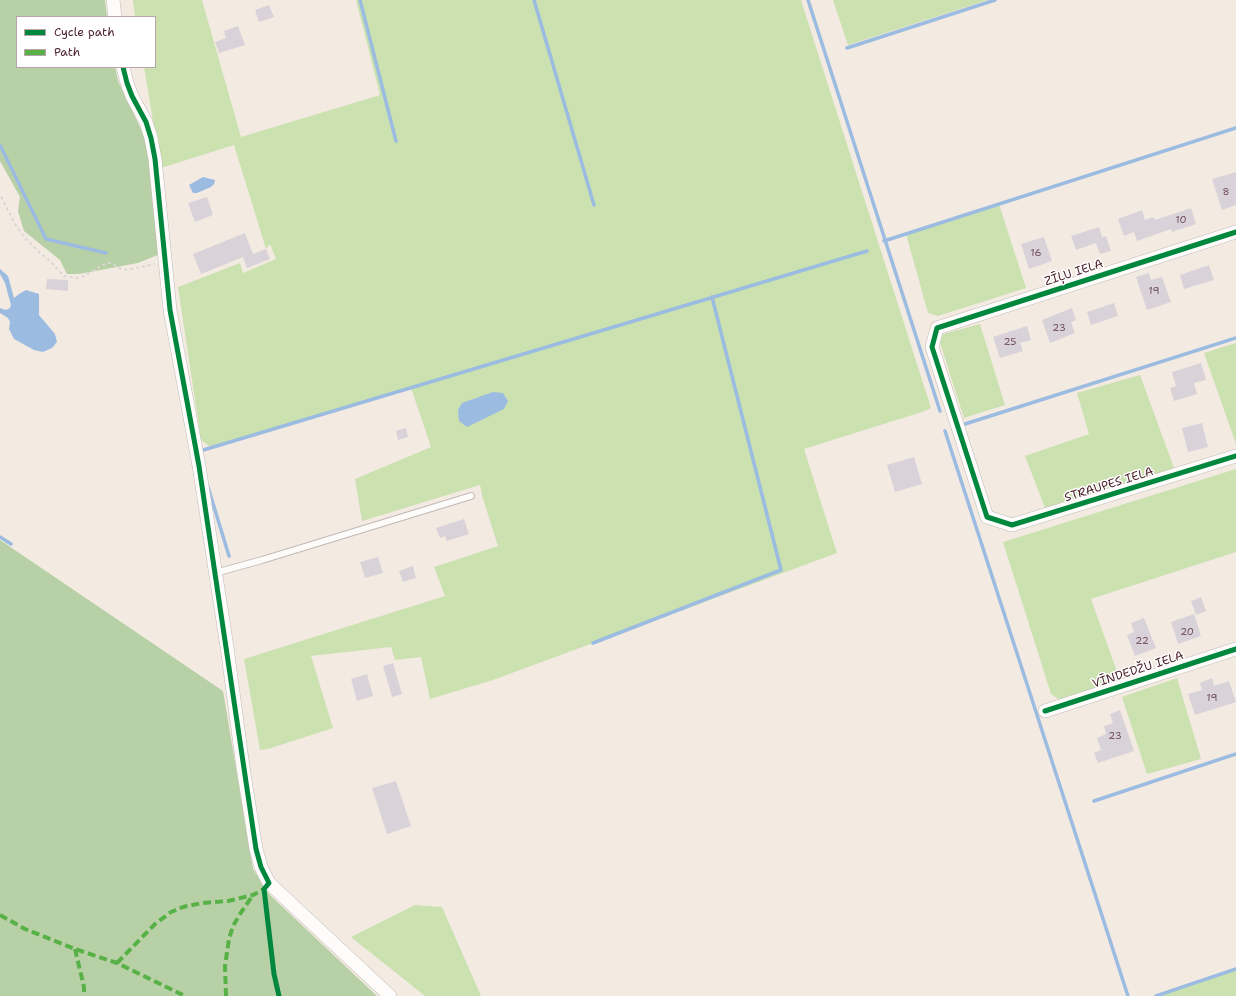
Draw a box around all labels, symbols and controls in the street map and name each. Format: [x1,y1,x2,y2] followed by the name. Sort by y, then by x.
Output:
[16,16,156,68] legend
[54,24,115,40] text: Cycle path
[54,44,80,60] text: Path
[1223,186,1229,198] house number: 8
[1176,214,1186,226] house number: 10
[1031,247,1041,259] house number: 16
[1043,257,1105,289] street label: ZĪĻU IELA
[1149,285,1159,297] house number: 19
[1052,322,1066,334] house number: 23
[1004,336,1016,348] house number: 25
[1063,465,1155,505] street label: STRAUPES IELA
[1180,626,1194,638] house number: 20
[1135,635,1149,647] house number: 22
[1091,648,1185,692] street label: VĪNDEDŽU IELA
[1207,692,1217,704] house number: 19
[1108,730,1122,742] house number: 23

